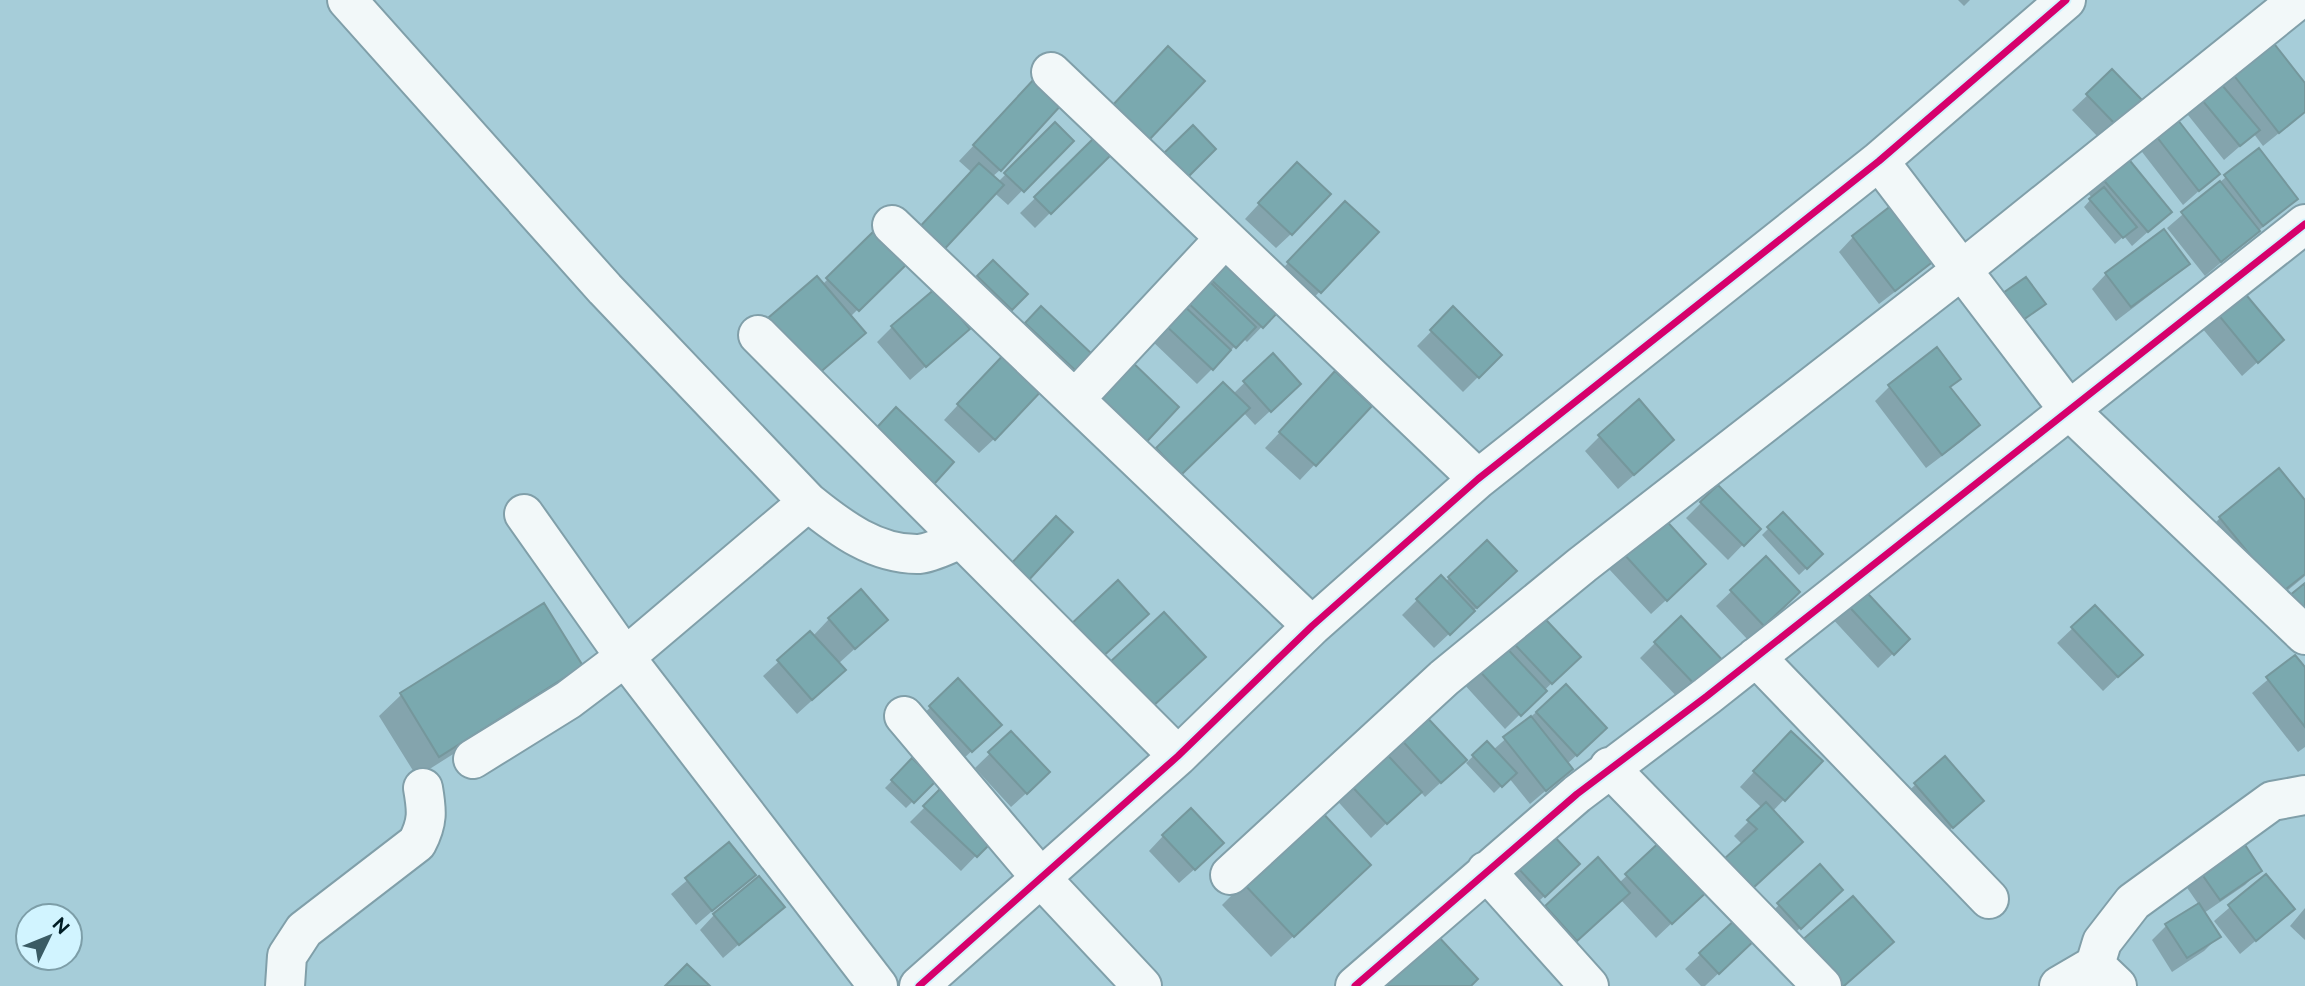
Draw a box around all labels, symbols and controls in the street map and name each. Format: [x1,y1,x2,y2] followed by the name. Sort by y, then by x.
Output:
[14,902,84,972] north arrow
[48,913,74,938] text: N

